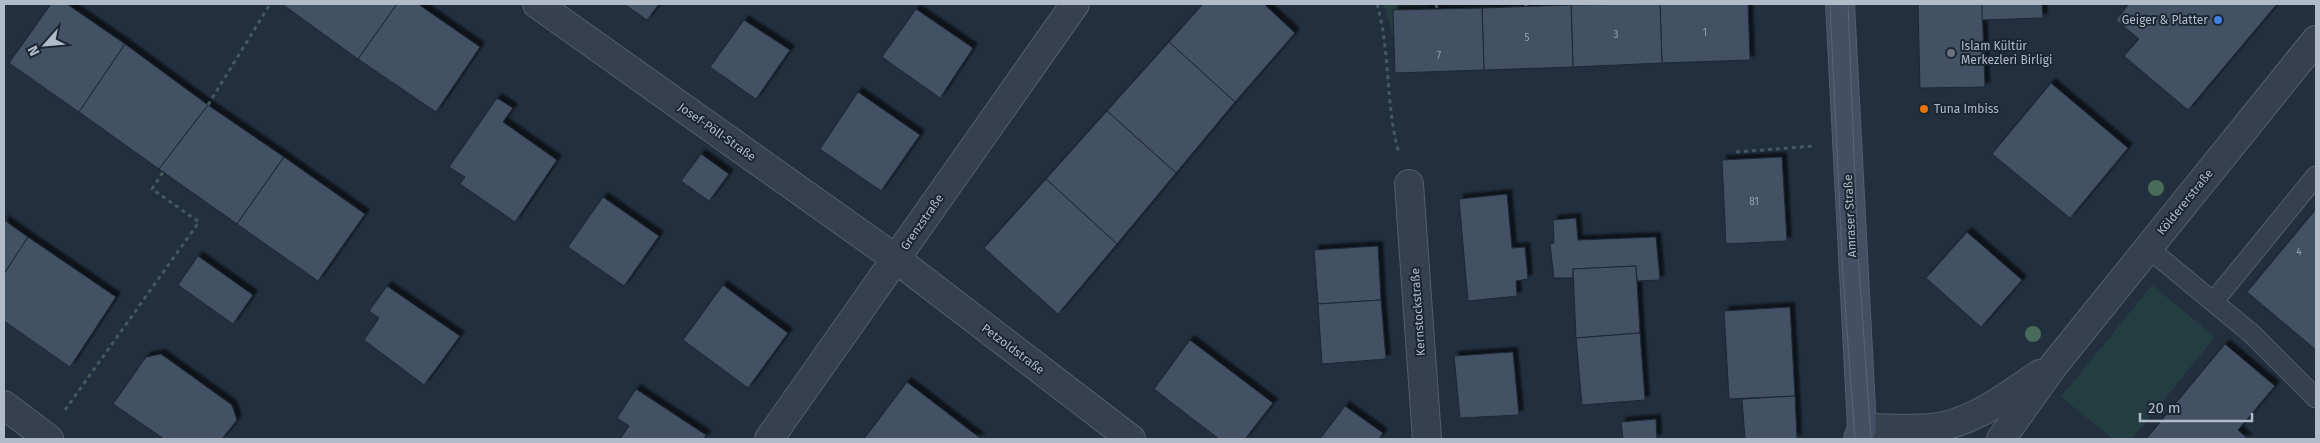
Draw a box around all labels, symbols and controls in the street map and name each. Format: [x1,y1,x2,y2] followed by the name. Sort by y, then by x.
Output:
[2122,13,2208,27] place label: Geiger & Platter
[2212,14,2224,26] marker: Geiger & Platter
[20,20,70,70] north arrow
[1703,27,1707,39] house number: 1
[1614,29,1619,41] house number: 3
[1524,32,1530,44] house number: 5
[1961,39,2052,67] place label: Islam Kültür Merkezleri Birligi
[24,43,44,59] text: N
[1945,47,1957,59] marker: Islam Kültür Merkezleri Birligi
[1437,50,1442,62] house number: 7
[675,100,759,164] street label: Josef-Pöll-Straße
[1934,102,1999,116] place label: Tuna Imbiss
[1918,103,1930,115] marker: Tuna Imbiss
[2154,166,2216,238] street label: Köldererstraße
[1841,174,1859,258] street label: Amraser Straße
[898,191,946,253] street label: Grenzstraße
[1749,196,1759,208] house number: 81
[2296,246,2302,258] house number: 4
[1408,268,1428,356] street label: Kernstockstraße
[979,321,1047,377] street label: Petzoldstraße
[2140,390,2252,422] scale bar
[2148,399,2181,417] text: 20 m

